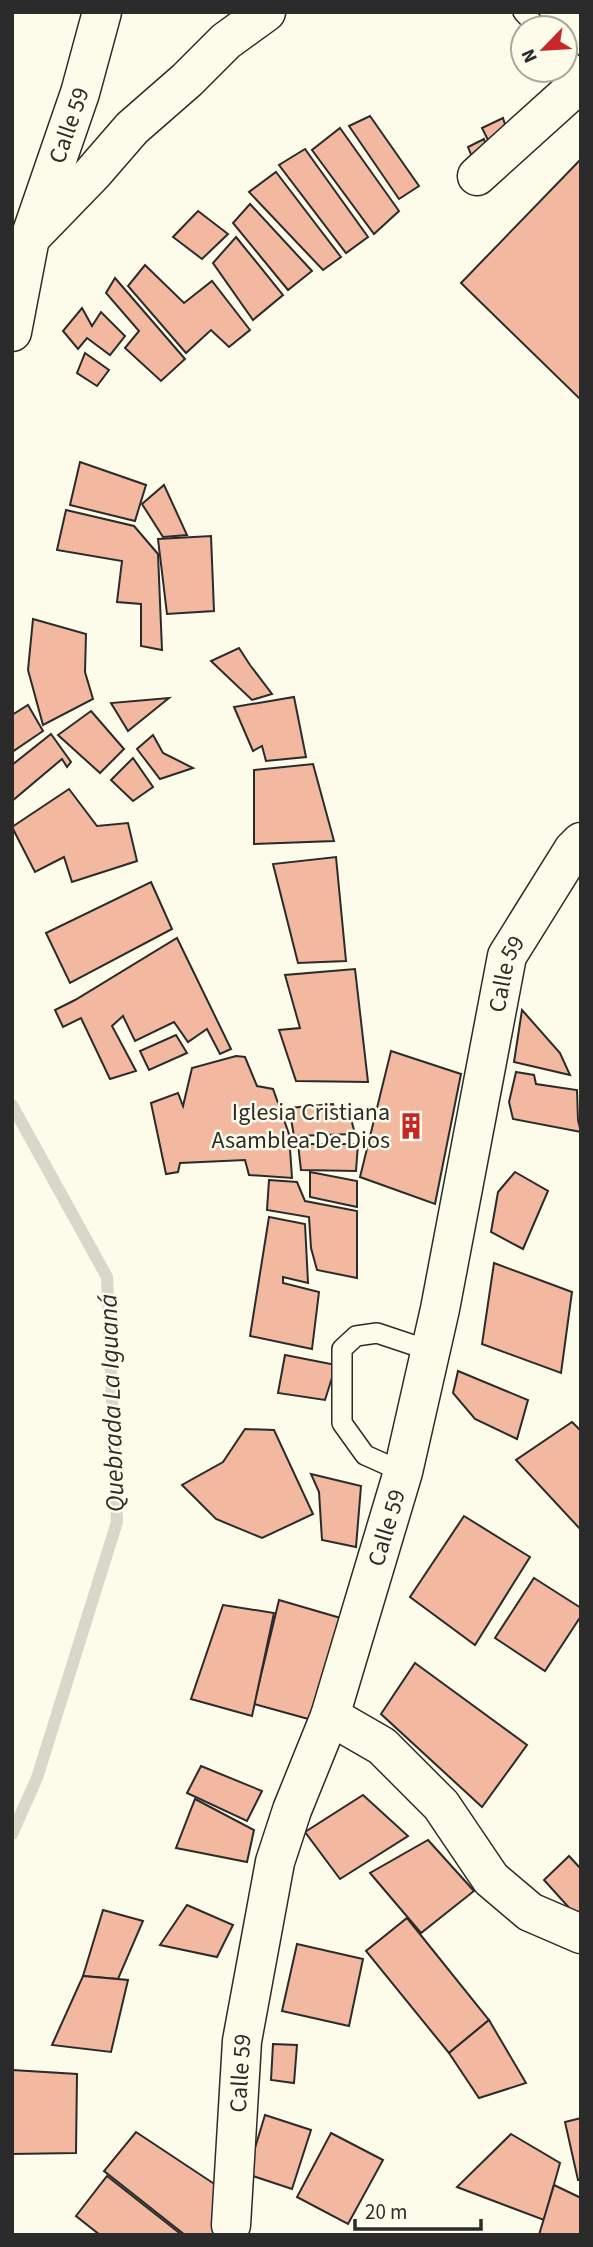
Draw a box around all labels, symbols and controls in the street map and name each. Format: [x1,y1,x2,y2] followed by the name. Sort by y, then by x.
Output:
[509,14,579,84] north arrow
[515,44,545,67] text: N
[40,82,99,168] street label: Calle 59
[480,929,534,1015] street label: Calle 59
[211,1095,390,1158] place label: Iglesia Cristiana Asamblea De Dios
[396,1111,426,1141] building icon: Iglesia Cristiana Asamblea De Dios
[89,1293,134,1513] water label: Quebrada La Iguaná
[359,1485,415,1571] street label: Calle 59
[221,2031,261,2114] street label: Calle 59
[355,2188,481,2232] scale bar
[365,2197,407,2227] text: 20 m

